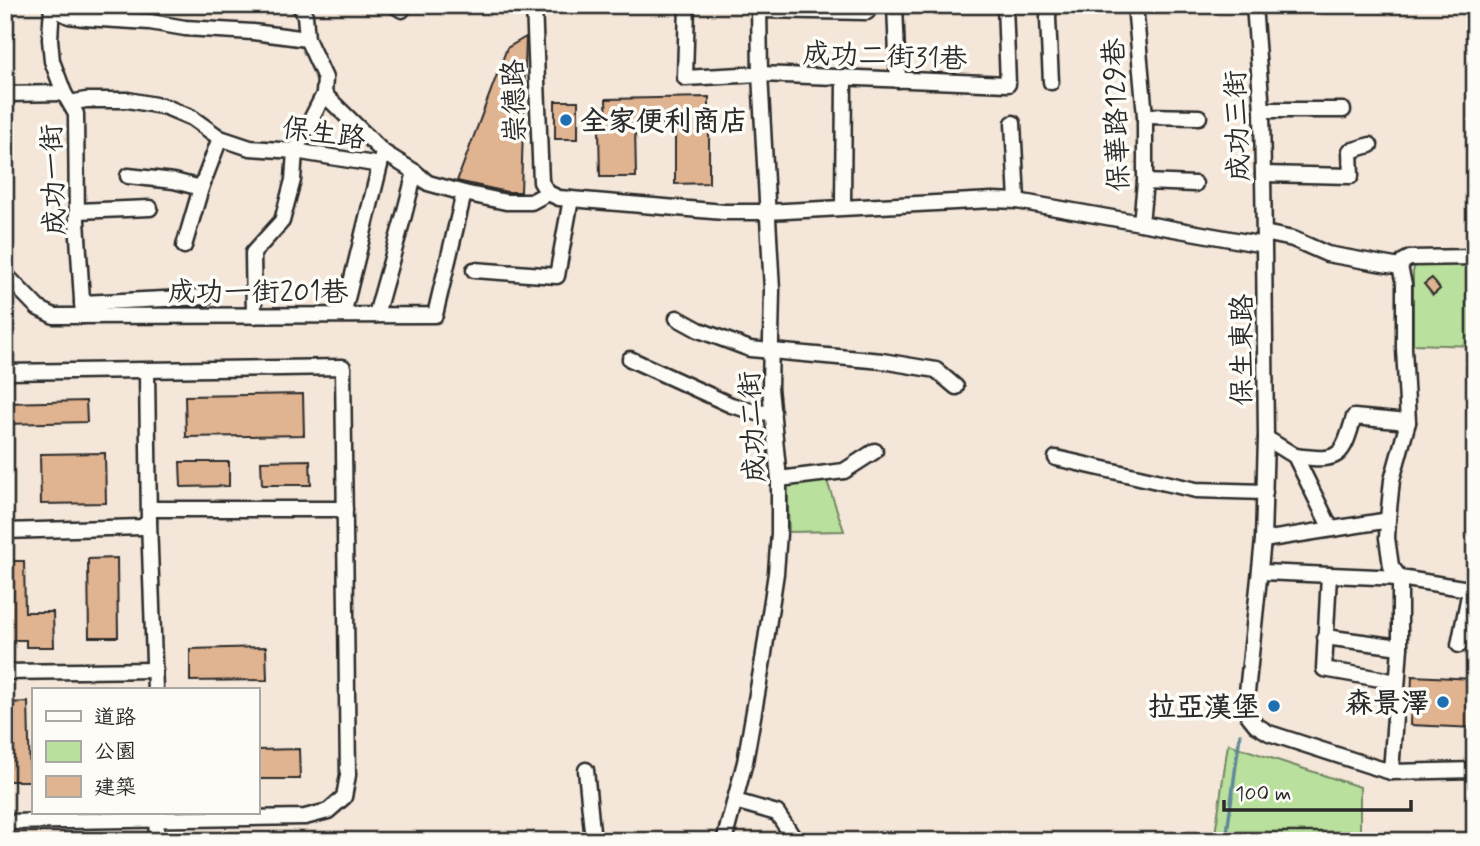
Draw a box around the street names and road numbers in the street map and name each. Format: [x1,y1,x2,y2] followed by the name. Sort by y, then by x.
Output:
[802,36,969,79] street label: 成功二街31巷
[1096,36,1139,193] street label: 保華路129巷
[496,58,535,144] street label: 崇德路
[1218,69,1259,183] street label: 成功三街
[279,110,368,159] street label: 保生路
[34,123,75,237] street label: 成功一街
[168,275,349,312] street label: 成功一街201巷
[1225,294,1262,406] street label: 保生東路
[732,370,775,484] street label: 成功二街

